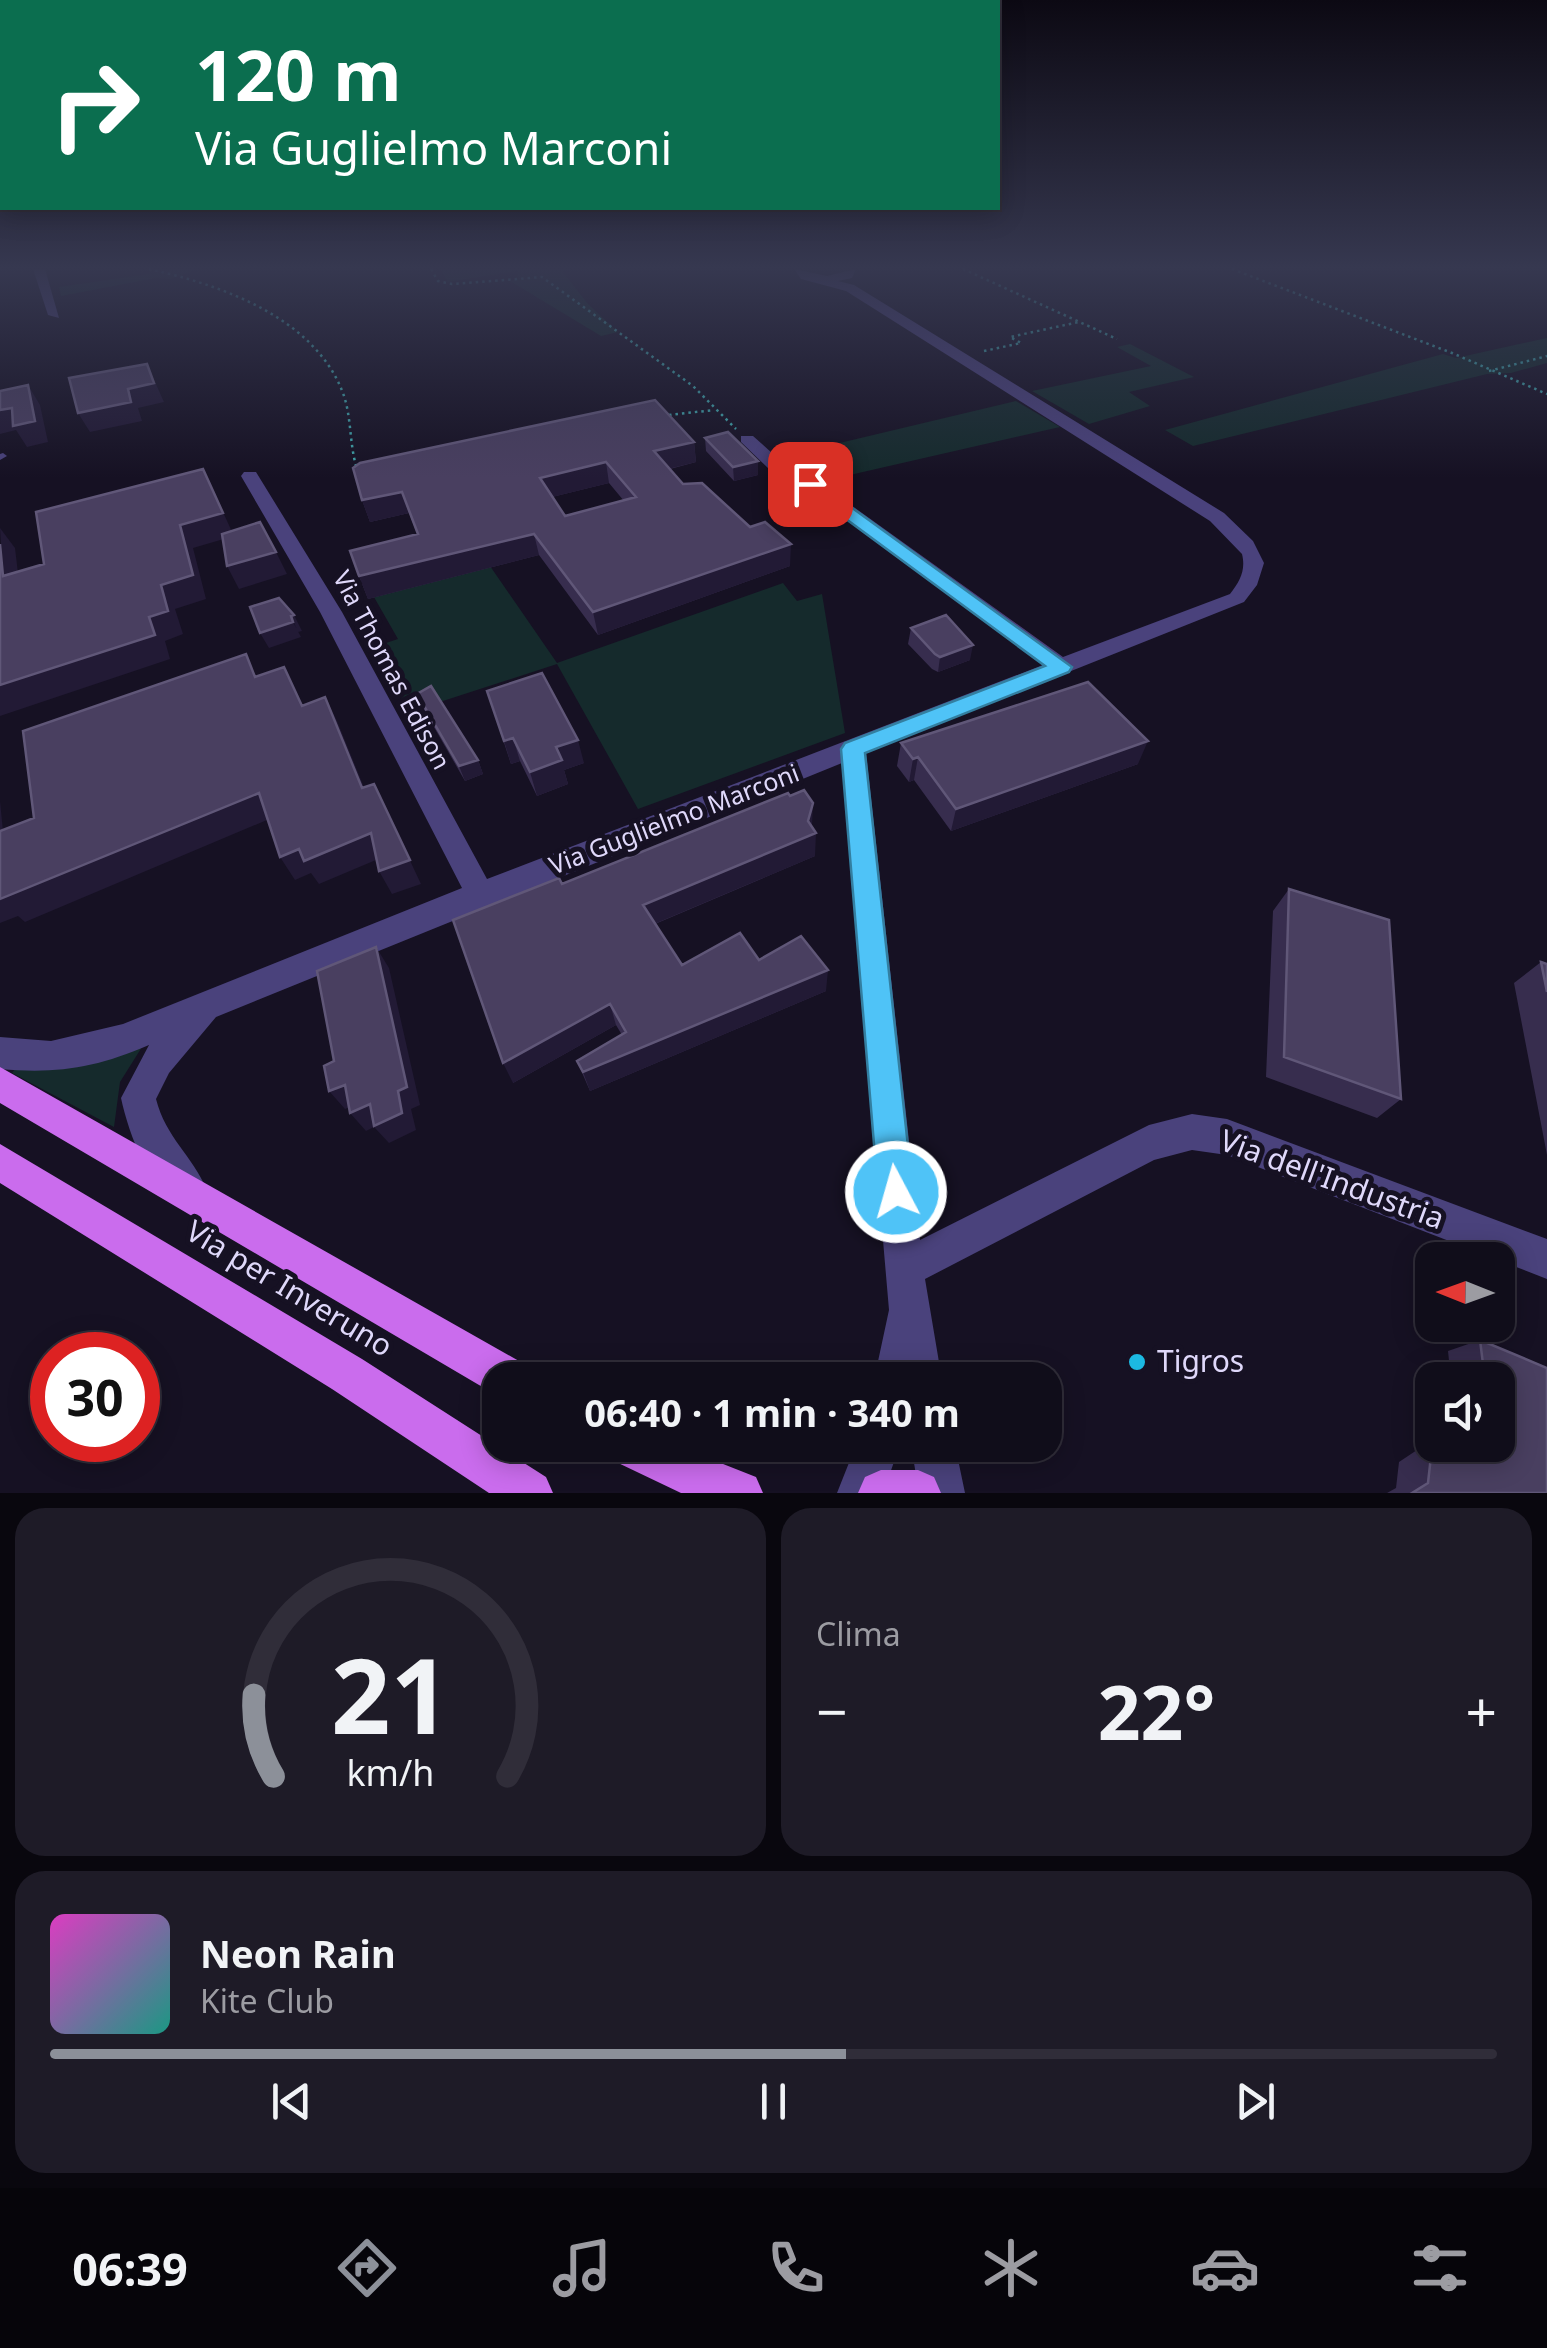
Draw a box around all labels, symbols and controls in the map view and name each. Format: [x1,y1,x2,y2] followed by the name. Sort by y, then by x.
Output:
[195,26,402,122] text: 120 m
[30,40,160,170] icon: right
[195,117,672,178] text: Via Guglielmo Marconi
[768,442,853,527] pin
[783,457,838,512] icon: arrive
[326,564,460,775] street label: Via Thomas Edison
[544,755,803,881] street label: Via Guglielmo Marconi
[1215,1119,1450,1238] street label: Via dell'Industria
[844,1140,948,1244] position arrow
[179,1210,401,1366] street label: Via per Inveruno
[1415,1242,1515,1342] north arrow
[1415,1242,1515,1462] map controls
[30,1332,160,1462] speed limit sign: 30
[1157,1340,1244,1381] place label: Tigros
[1126,1351,1148,1373] marker: Tigros
[1415,1362,1515,1462] button: sound
[584,1386,960,1438] text: 06:40 · 1 min · 340 m
[816,1612,901,1655] text: Clima
[331,1623,450,1764] text: 21
[1098,1660,1215,1762] text: 22°
[816,1673,847,1748] text: −
[1466,1673,1497,1748] text: +
[347,1748,434,1796] text: km/h
[200,1927,396,1979] text: Neon Rain
[200,1979,334,2022] text: Kite Club
[264,2074,319,2129] icon: previous
[746,2074,801,2129] icon: pause
[1228,2074,1283,2129] icon: next
[332,2233,402,2303] icon: directions
[547,2233,617,2303] icon: music
[761,2233,831,2303] icon: phone
[976,2233,1046,2303] icon: climate
[1190,2233,1260,2303] icon: car
[1405,2233,1475,2303] icon: filters
[72,2238,188,2299] text: 06:39

